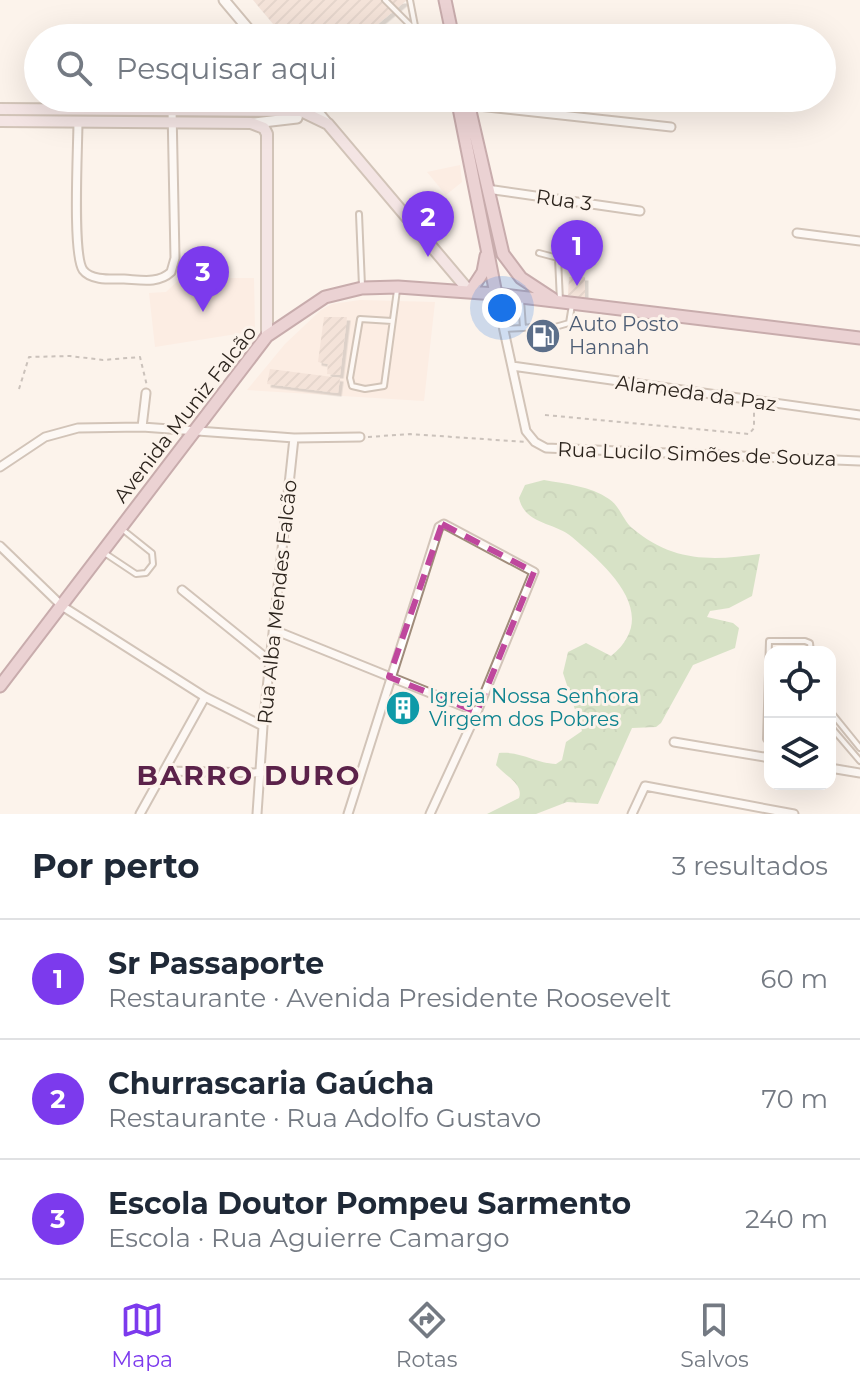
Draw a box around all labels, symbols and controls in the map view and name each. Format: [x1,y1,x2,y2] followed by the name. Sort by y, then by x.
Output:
[24,24,836,112] search box
[52,46,96,90] icon: search
[116,50,337,87] text: Pesquisar aqui
[534,184,594,216] street label: Rua 3
[402,191,454,257] pin: 2
[551,220,603,286] pin: 1
[177,246,229,312] pin: 3
[482,288,522,328] your location
[569,312,679,359] place label: Auto Posto Hannah
[524,317,562,355] fuel station icon: Auto Posto Hannah
[108,321,262,507] street label: Avenida Muniz Falcão
[614,370,778,416] street label: Alameda da Paz
[557,437,837,471] street label: Rua Lucilo Simões de Souza
[252,479,302,725] street label: Rua Alba Mendes Falcão
[764,646,836,790] map controls
[764,646,836,718] button: locate
[429,684,639,731] place label: Igreja Nossa Senhora Virgem dos Pobres
[384,689,422,727] building icon: Igreja Nossa Senhora Virgem dos Pobres
[764,718,836,790] button: layers
[137,758,362,792] district label: BARRO DURO
[32,845,200,887] text: Por perto
[672,850,828,882] text: 3 resultados
[108,945,324,982] text: Sr Passaporte
[53,963,63,995] text: 1
[761,963,828,995] text: 60 m
[108,982,671,1014] text: Restaurante · Avenida Presidente Roosevelt
[108,1065,434,1102] text: Churrascaria Gaúcha
[50,1083,66,1115] text: 2
[762,1083,828,1115] text: 70 m
[108,1102,541,1134] text: Restaurante · Rua Adolfo Gustavo
[108,1185,631,1222] text: Escola Doutor Pompeu Sarmento
[50,1203,66,1235] text: 3
[745,1203,828,1235] text: 240 m
[108,1222,510,1254] text: Escola · Rua Aguierre Camargo
[111,1298,173,1373] tab: Mapa
[396,1298,458,1373] tab: Rotas
[680,1298,749,1373] tab: Salvos

